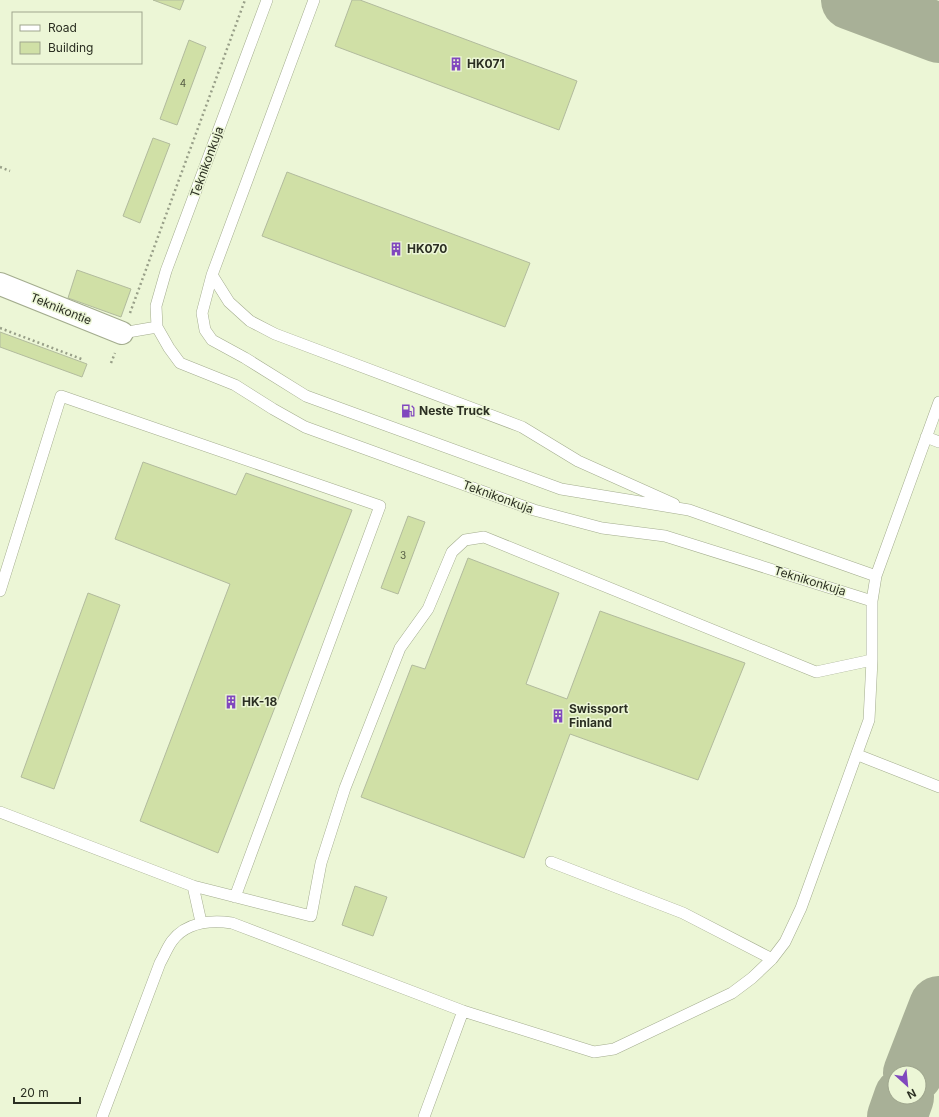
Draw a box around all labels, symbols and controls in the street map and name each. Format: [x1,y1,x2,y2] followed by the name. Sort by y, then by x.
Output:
[12,12,142,64] legend
[48,20,77,35] text: Road
[48,40,93,55] text: Building
[448,56,464,72] building icon: HK071
[467,56,505,71] place label: HK071
[180,77,186,89] house number: 4
[187,124,226,199] street label: Teknikonkuja
[388,241,404,257] building icon: HK070
[407,241,447,256] place label: HK070
[28,289,94,328] street label: Teknikontie
[400,403,416,419] fuel station icon: Neste Truck
[419,403,490,418] place label: Neste Truck
[461,477,536,516] street label: Teknikonkuja
[400,549,406,561] house number: 3
[772,562,848,599] street label: Teknikonkuja
[223,694,239,710] building icon: HK-18
[242,694,277,709] place label: HK-18
[569,701,629,730] place label: Swissport Finland
[550,708,566,724] building icon: Swissport Finland
[887,1065,927,1105] north arrow
[14,1079,80,1105] scale bar
[20,1085,49,1100] text: 20 m
[905,1086,918,1102] text: N

